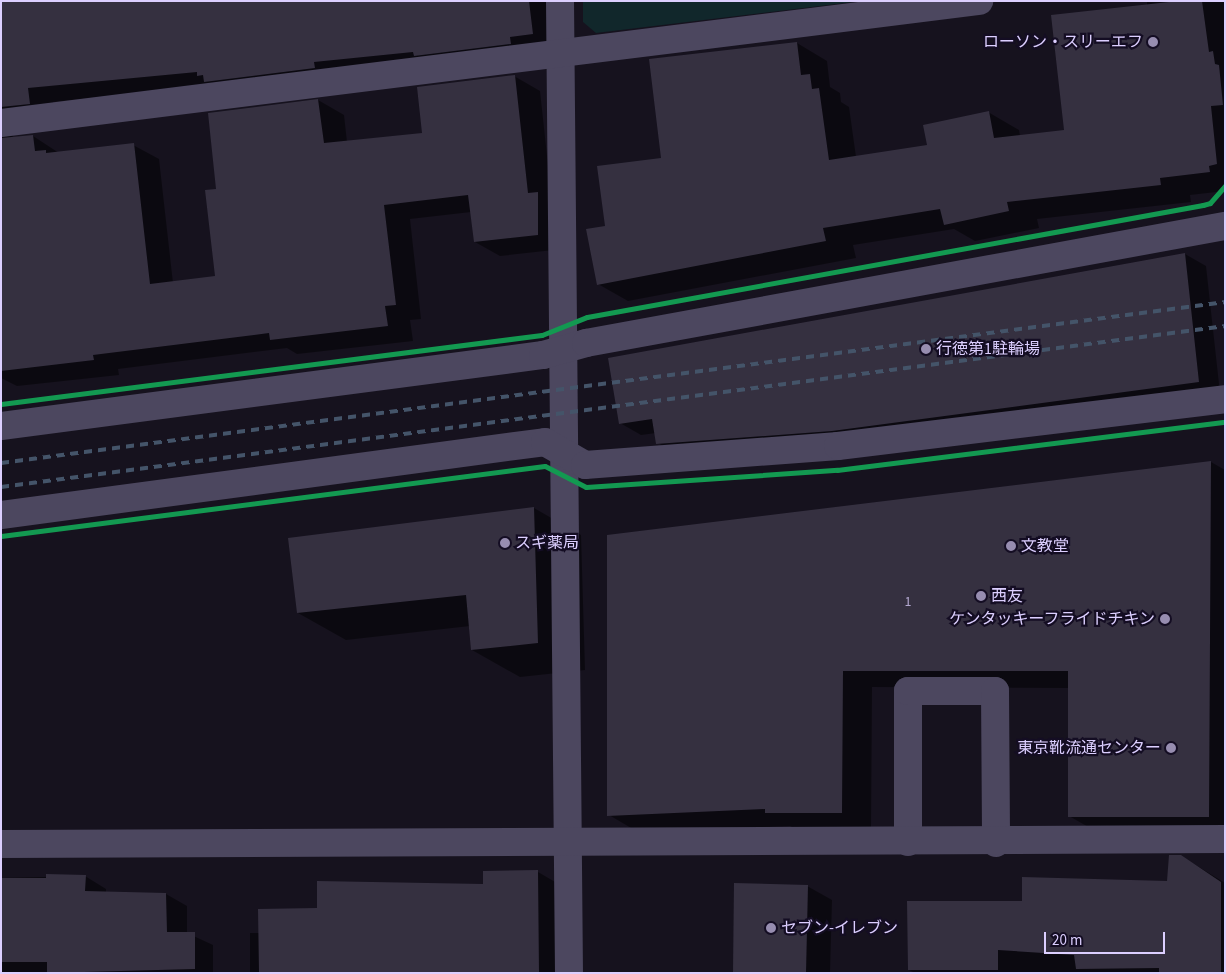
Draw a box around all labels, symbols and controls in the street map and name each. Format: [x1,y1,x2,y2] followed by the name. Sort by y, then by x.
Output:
[983,32,1143,52] place label: ローソン・スリーエフ
[1147,36,1159,48] marker: ローソン・スリーエフ
[936,339,1040,359] place label: 行徳第1駐輪場
[920,343,932,355] marker: 行徳第1駐輪場
[515,533,579,553] place label: スギ薬局
[1021,536,1069,556] place label: 文教堂
[499,537,511,549] marker: スギ薬局
[1005,540,1017,552] marker: 文教堂
[991,586,1023,606] place label: 西友
[975,590,987,602] marker: 西友
[905,594,911,610] house number: 1
[947,609,1155,629] place label: ケンタッキーフライドチキン
[1159,613,1171,625] marker: ケンタッキーフライドチキン
[1017,738,1161,758] place label: 東京靴流通センター
[1165,742,1177,754] marker: 東京靴流通センター
[781,918,898,938] place label: セブン-イレブン
[765,922,777,934] marker: セブン-イレブン
[1046,922,1167,954] scale bar
[1052,930,1082,951] text: 20 m

